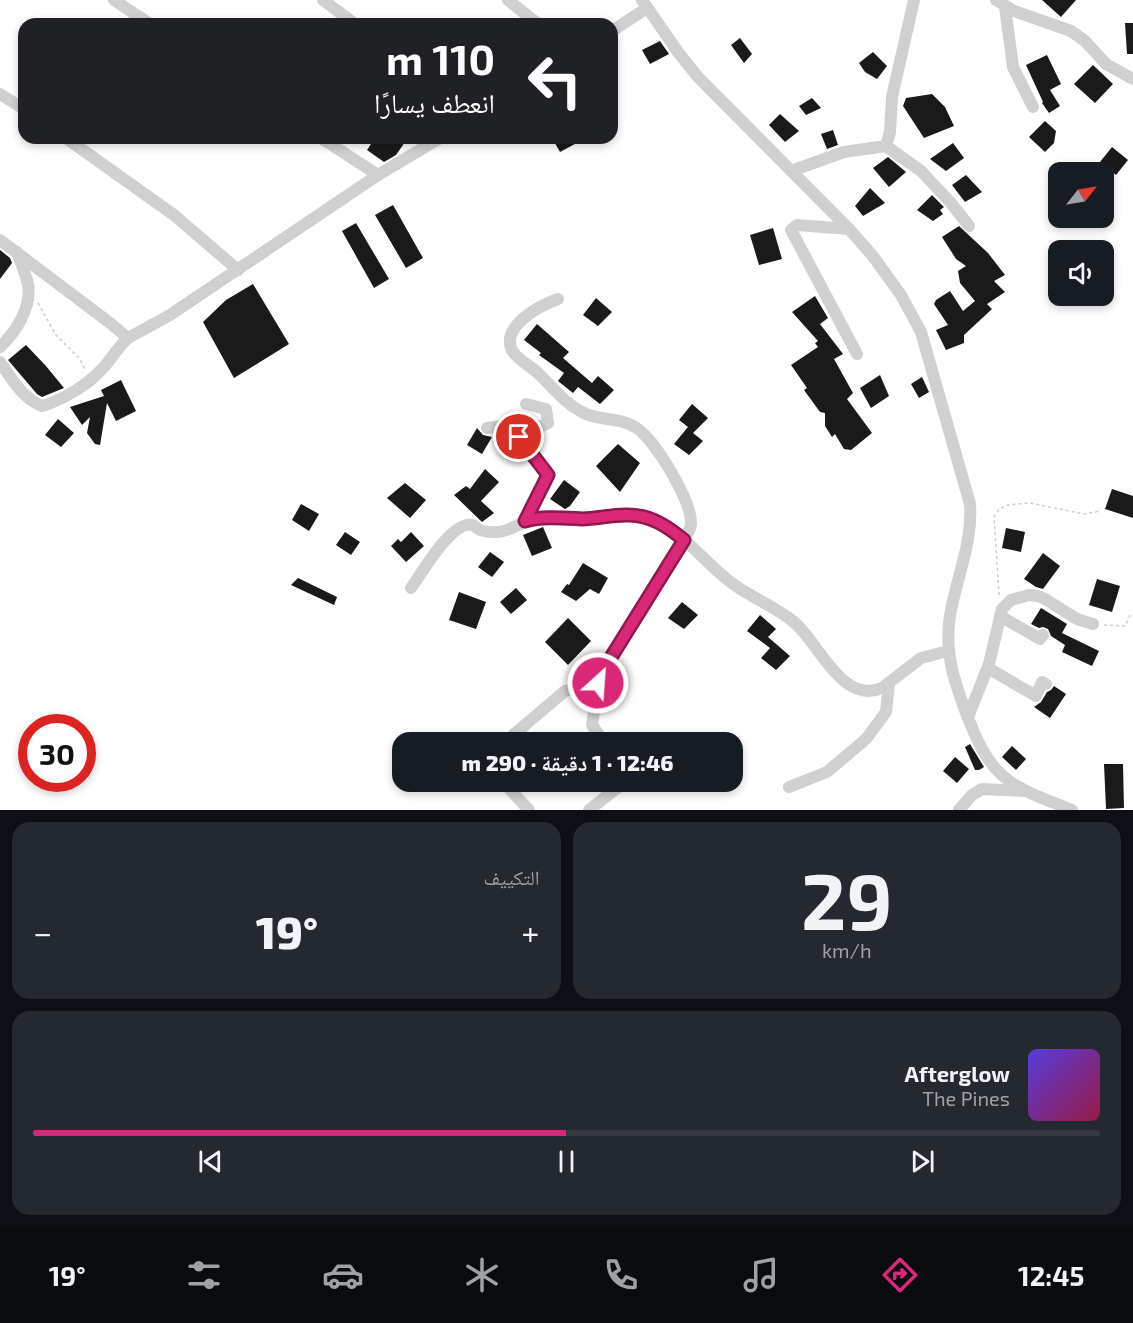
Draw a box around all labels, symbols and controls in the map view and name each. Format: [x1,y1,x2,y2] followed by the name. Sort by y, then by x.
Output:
[386,33,495,83] text: 110 m
[516,42,594,120] icon: left
[374,86,495,118] text: انعطف يسارًا
[1048,162,1114,228] north arrow
[1048,162,1114,306] map controls
[1048,240,1114,306] button: sound
[493,411,544,462] pin
[502,420,535,453] icon: arrive
[566,651,630,715] position arrow
[18,714,96,792] speed limit sign: 30
[462,749,673,775] text: 12:46 · 1 دقيقة · 290 m
[801,852,892,946] text: 29
[483,865,540,889] text: التكييف
[256,904,318,958] text: 19°
[33,912,52,952] text: −
[521,912,539,952] text: +
[822,938,872,962] text: km/h
[905,1060,1010,1086] text: Afterglow
[922,1086,1010,1110] text: The Pines
[194,1145,227,1178] icon: previous
[550,1145,583,1178] icon: pause
[906,1145,939,1178] icon: next
[183,1254,225,1296] icon: filters
[322,1254,364,1296] icon: car
[461,1254,503,1296] icon: climate
[600,1254,642,1296] icon: phone
[740,1254,782,1296] icon: music
[879,1254,921,1296] icon: directions
[49,1259,86,1291] text: 19°
[1018,1259,1084,1291] text: 12:45

